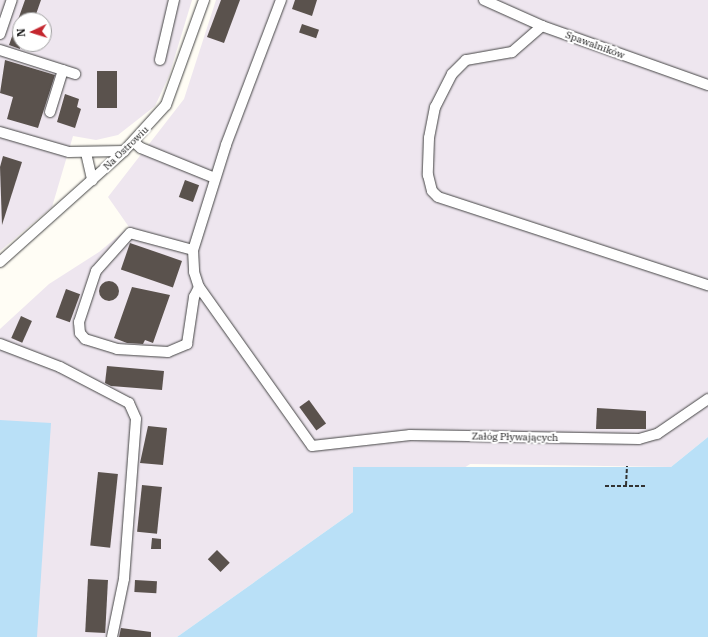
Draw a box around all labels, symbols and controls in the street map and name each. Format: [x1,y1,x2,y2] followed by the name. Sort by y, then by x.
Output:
[12,12,52,52] north arrow
[14,28,28,38] text: N
[564,29,626,61] street label: Spawalników
[101,123,151,173] street label: Na Ostrowiu
[472,430,558,444] street label: Załóg Pływających

